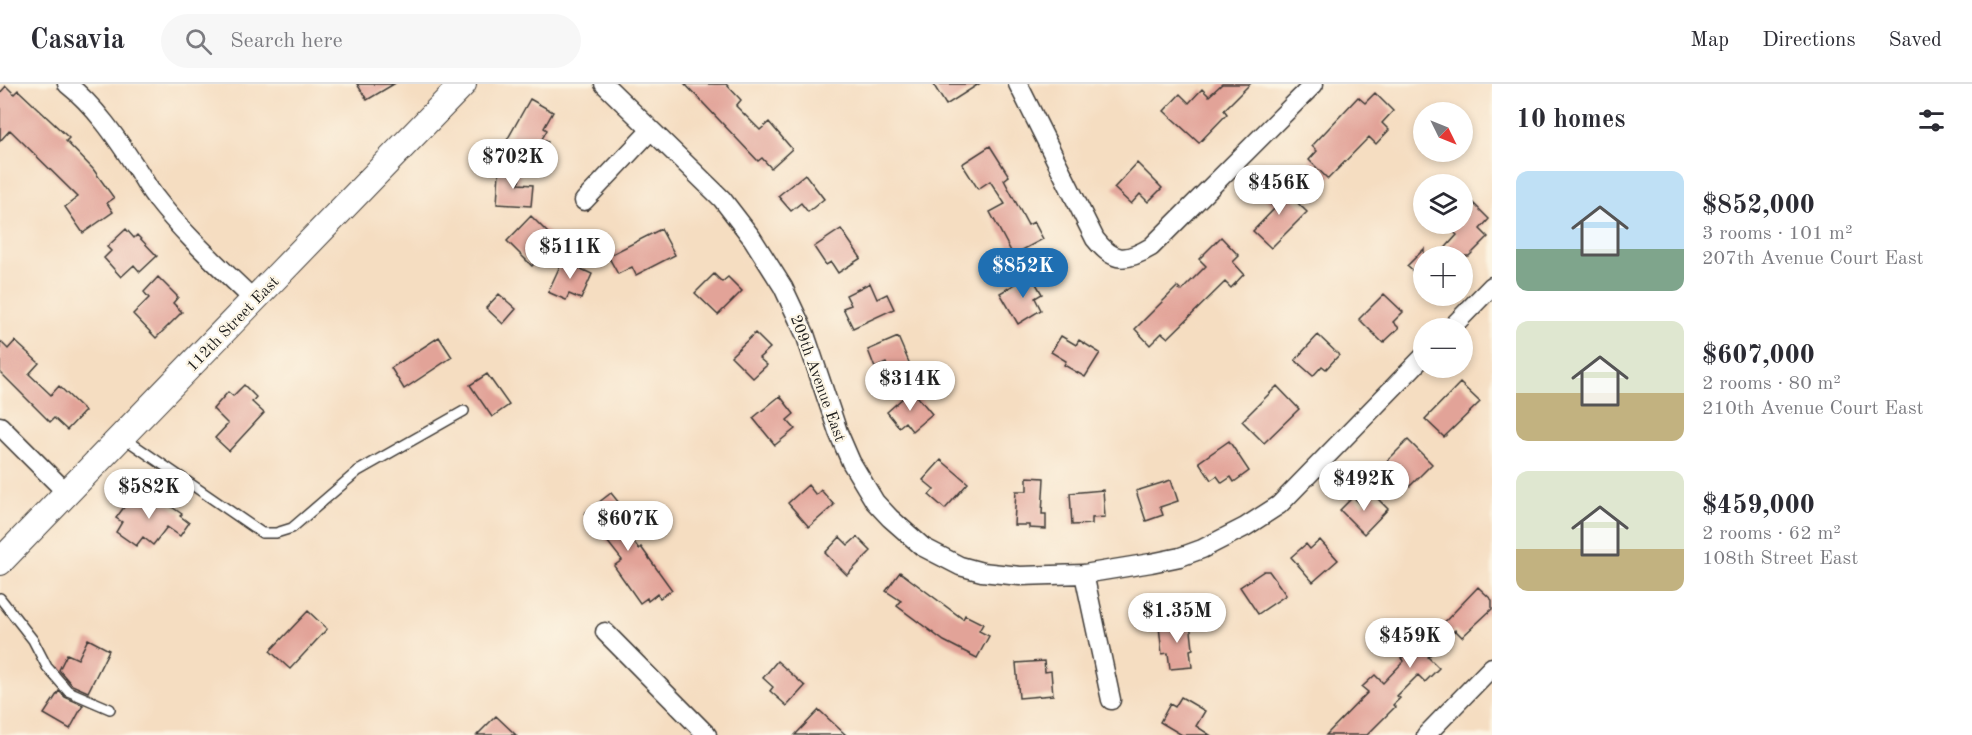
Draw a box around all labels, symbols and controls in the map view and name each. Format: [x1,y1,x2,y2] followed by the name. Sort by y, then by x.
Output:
[161,14,581,68] search box
[182,25,215,58] icon: search
[30,27,125,55] text: Casavia
[230,30,343,52] text: Search here
[1690,30,1729,51] text: Map
[1762,30,1856,51] text: Directions
[1889,30,1942,51] text: Saved
[1413,102,1473,162] north arrow
[1413,102,1473,378] map controls
[1915,104,1948,137] icon: filters
[1516,107,1625,133] text: 10 homes
[471,139,555,190] pin: $702K
[482,148,544,168] text: $702K
[1237,165,1321,216] pin: $456K
[1248,174,1310,194] text: $456K
[1413,174,1473,234] button: layers
[1702,193,1815,219] text: $852,000
[1564,195,1636,267] icon: home
[1702,224,1852,244] text: 3 rooms · 101 m²
[528,229,612,280] pin: $511K
[539,238,601,258] text: $511K
[1413,246,1473,306] button: +
[981,248,1065,299] pin: $852K
[1702,249,1924,269] text: 207th Avenue Court East
[992,257,1054,277] text: $852K
[184,274,283,375] street label: 112th Street East
[787,313,848,444] street label: 209th Avenue East
[1413,318,1473,378] button: −
[1702,343,1815,369] text: $607,000
[1564,345,1636,417] icon: home
[868,361,952,412] pin: $314K
[879,370,941,390] text: $314K
[1702,374,1841,394] text: 2 rooms · 80 m²
[1702,399,1924,419] text: 210th Avenue Court East
[1322,461,1406,512] pin: $492K
[107,469,191,520] pin: $582K
[1333,470,1395,490] text: $492K
[118,478,180,498] text: $582K
[1702,493,1815,519] text: $459,000
[1564,495,1636,567] icon: home
[586,501,670,552] pin: $607K
[597,510,659,530] text: $607K
[1702,524,1841,544] text: 2 rooms · 62 m²
[1702,549,1858,569] text: 108th Street East
[1128,593,1226,644] pin: $1.35M
[1142,602,1212,622] text: $1.35M
[1368,618,1452,669] pin: $459K
[1379,627,1441,647] text: $459K

